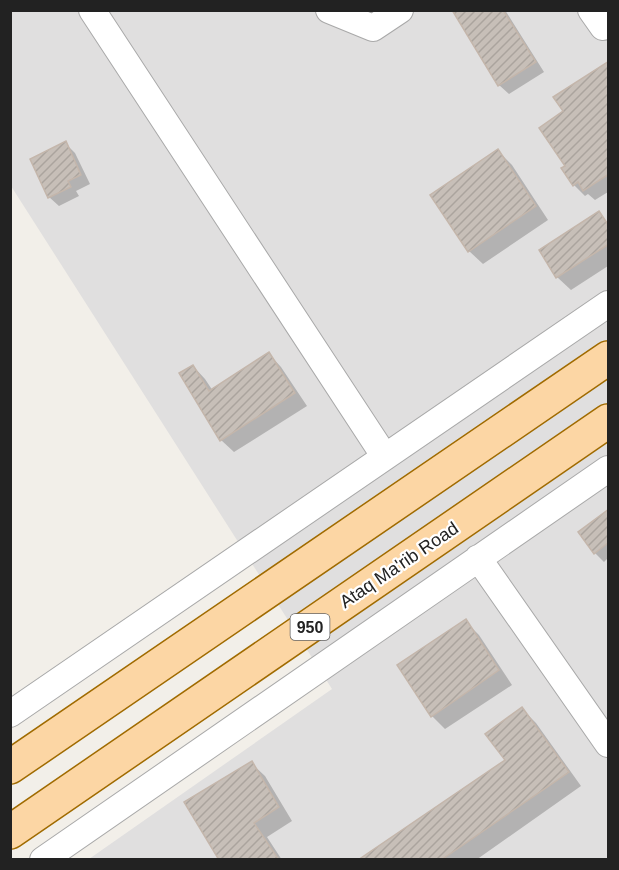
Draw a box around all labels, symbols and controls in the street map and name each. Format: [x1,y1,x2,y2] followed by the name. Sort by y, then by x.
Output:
[336,518,462,612] street label: Ataq Ma'rib Road
[290,614,330,640] road number: 950

